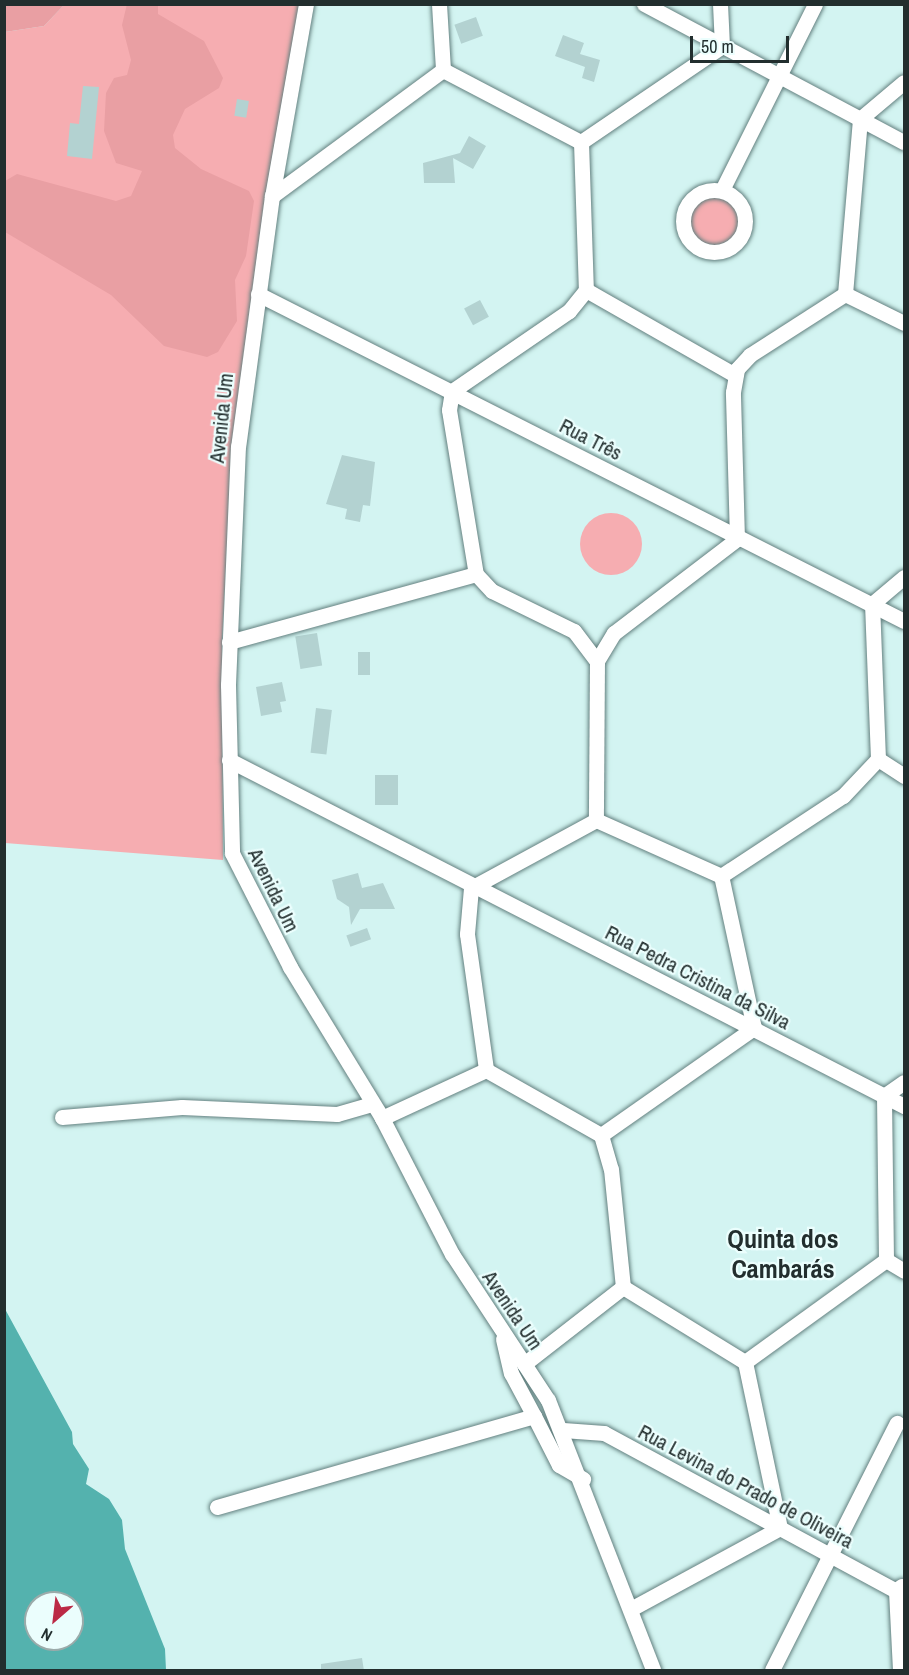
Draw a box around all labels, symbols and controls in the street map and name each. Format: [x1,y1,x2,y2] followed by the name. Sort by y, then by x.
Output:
[693,24,792,62] scale bar
[701,34,734,59] text: 50 m
[204,372,238,464] street label: Avenida Um
[556,413,626,465] street label: Rua Três
[243,844,305,936] street label: Avenida Um
[602,920,794,1034] street label: Rua Pedra Cristina da Silva
[727,1223,839,1284] district label: Quinta dos Cambarás
[478,1266,548,1354] street label: Avenida Um
[635,1419,857,1553] street label: Rua Levina do Prado de Oliveira
[24,1591,84,1651] north arrow
[37,1623,56,1647] text: N

